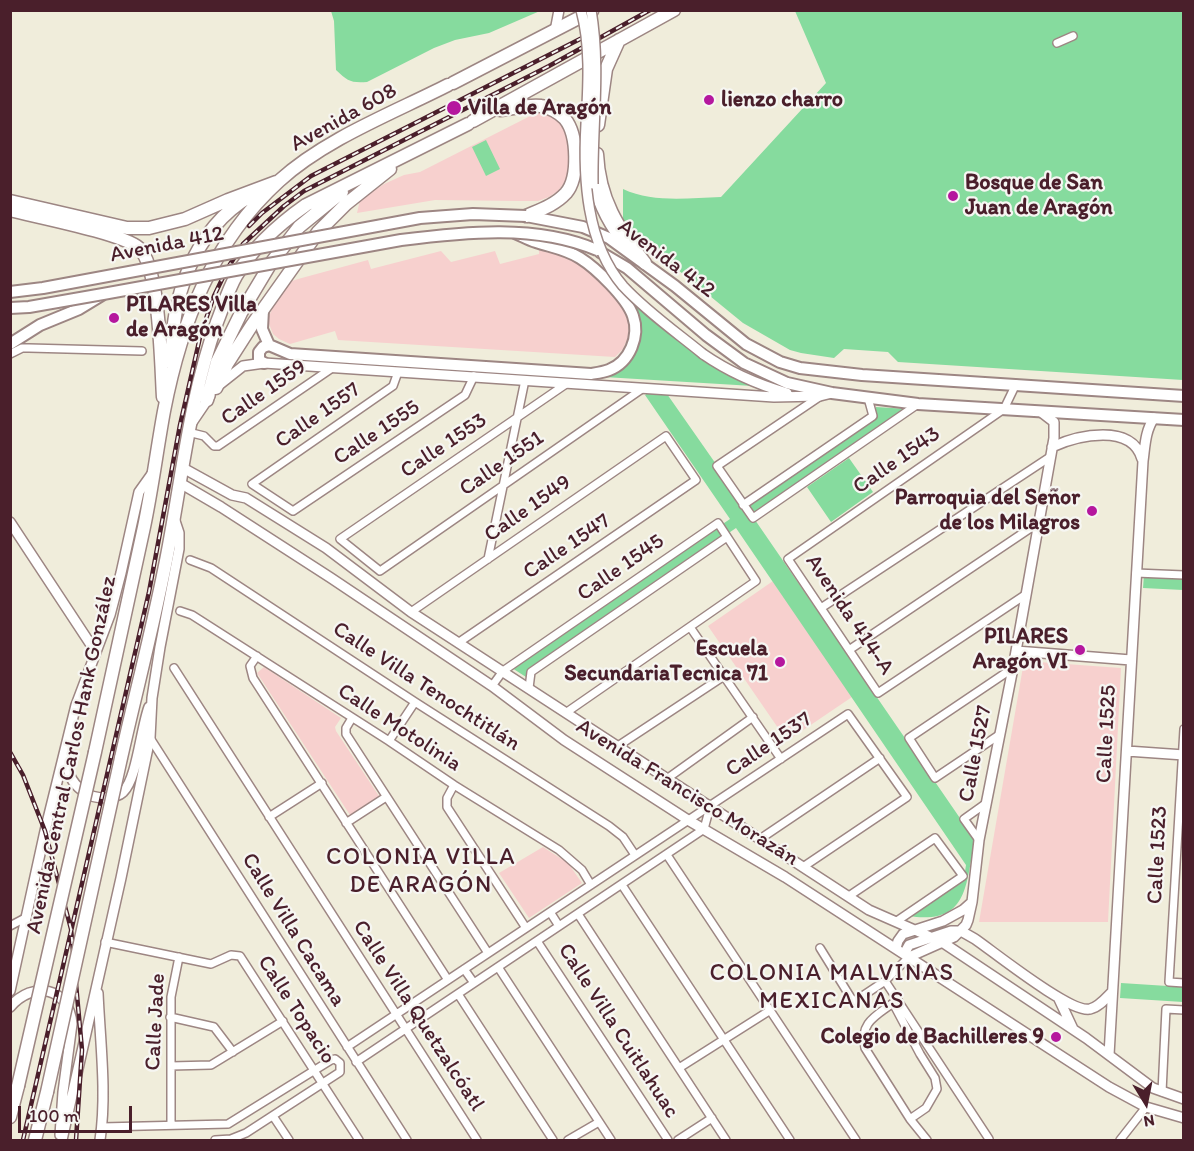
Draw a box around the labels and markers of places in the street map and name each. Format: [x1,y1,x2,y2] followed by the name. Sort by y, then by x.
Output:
[721,87,843,113] place label: lienzo charro
[702,93,716,107] marker: lienzo charro
[468,95,611,121] place label: Villa de Aragón
[445,99,463,117] marker: Villa de Aragón
[965,170,1113,222] place label: Bosque de San Juan de Aragón
[946,189,960,203] marker: Bosque de San Juan de Aragón
[126,292,257,344] place label: PILARES Villa de Aragón
[107,311,121,325] marker: PILARES Villa de Aragón
[895,485,1080,536] place label: Parroquia del Señor de los Milagros
[1085,504,1099,518] marker: Parroquia del Señor de los Milagros
[973,624,1068,676] place label: PILARES Aragón VI
[564,636,768,688] place label: Escuela SecundariaTecnica 71
[1073,643,1087,657] marker: PILARES Aragón VI
[773,655,787,669] marker: Escuela SecundariaTecnica 71
[820,1024,1044,1050] place label: Colegio de Bachilleres 9
[1049,1030,1063,1044] marker: Colegio de Bachilleres 9

